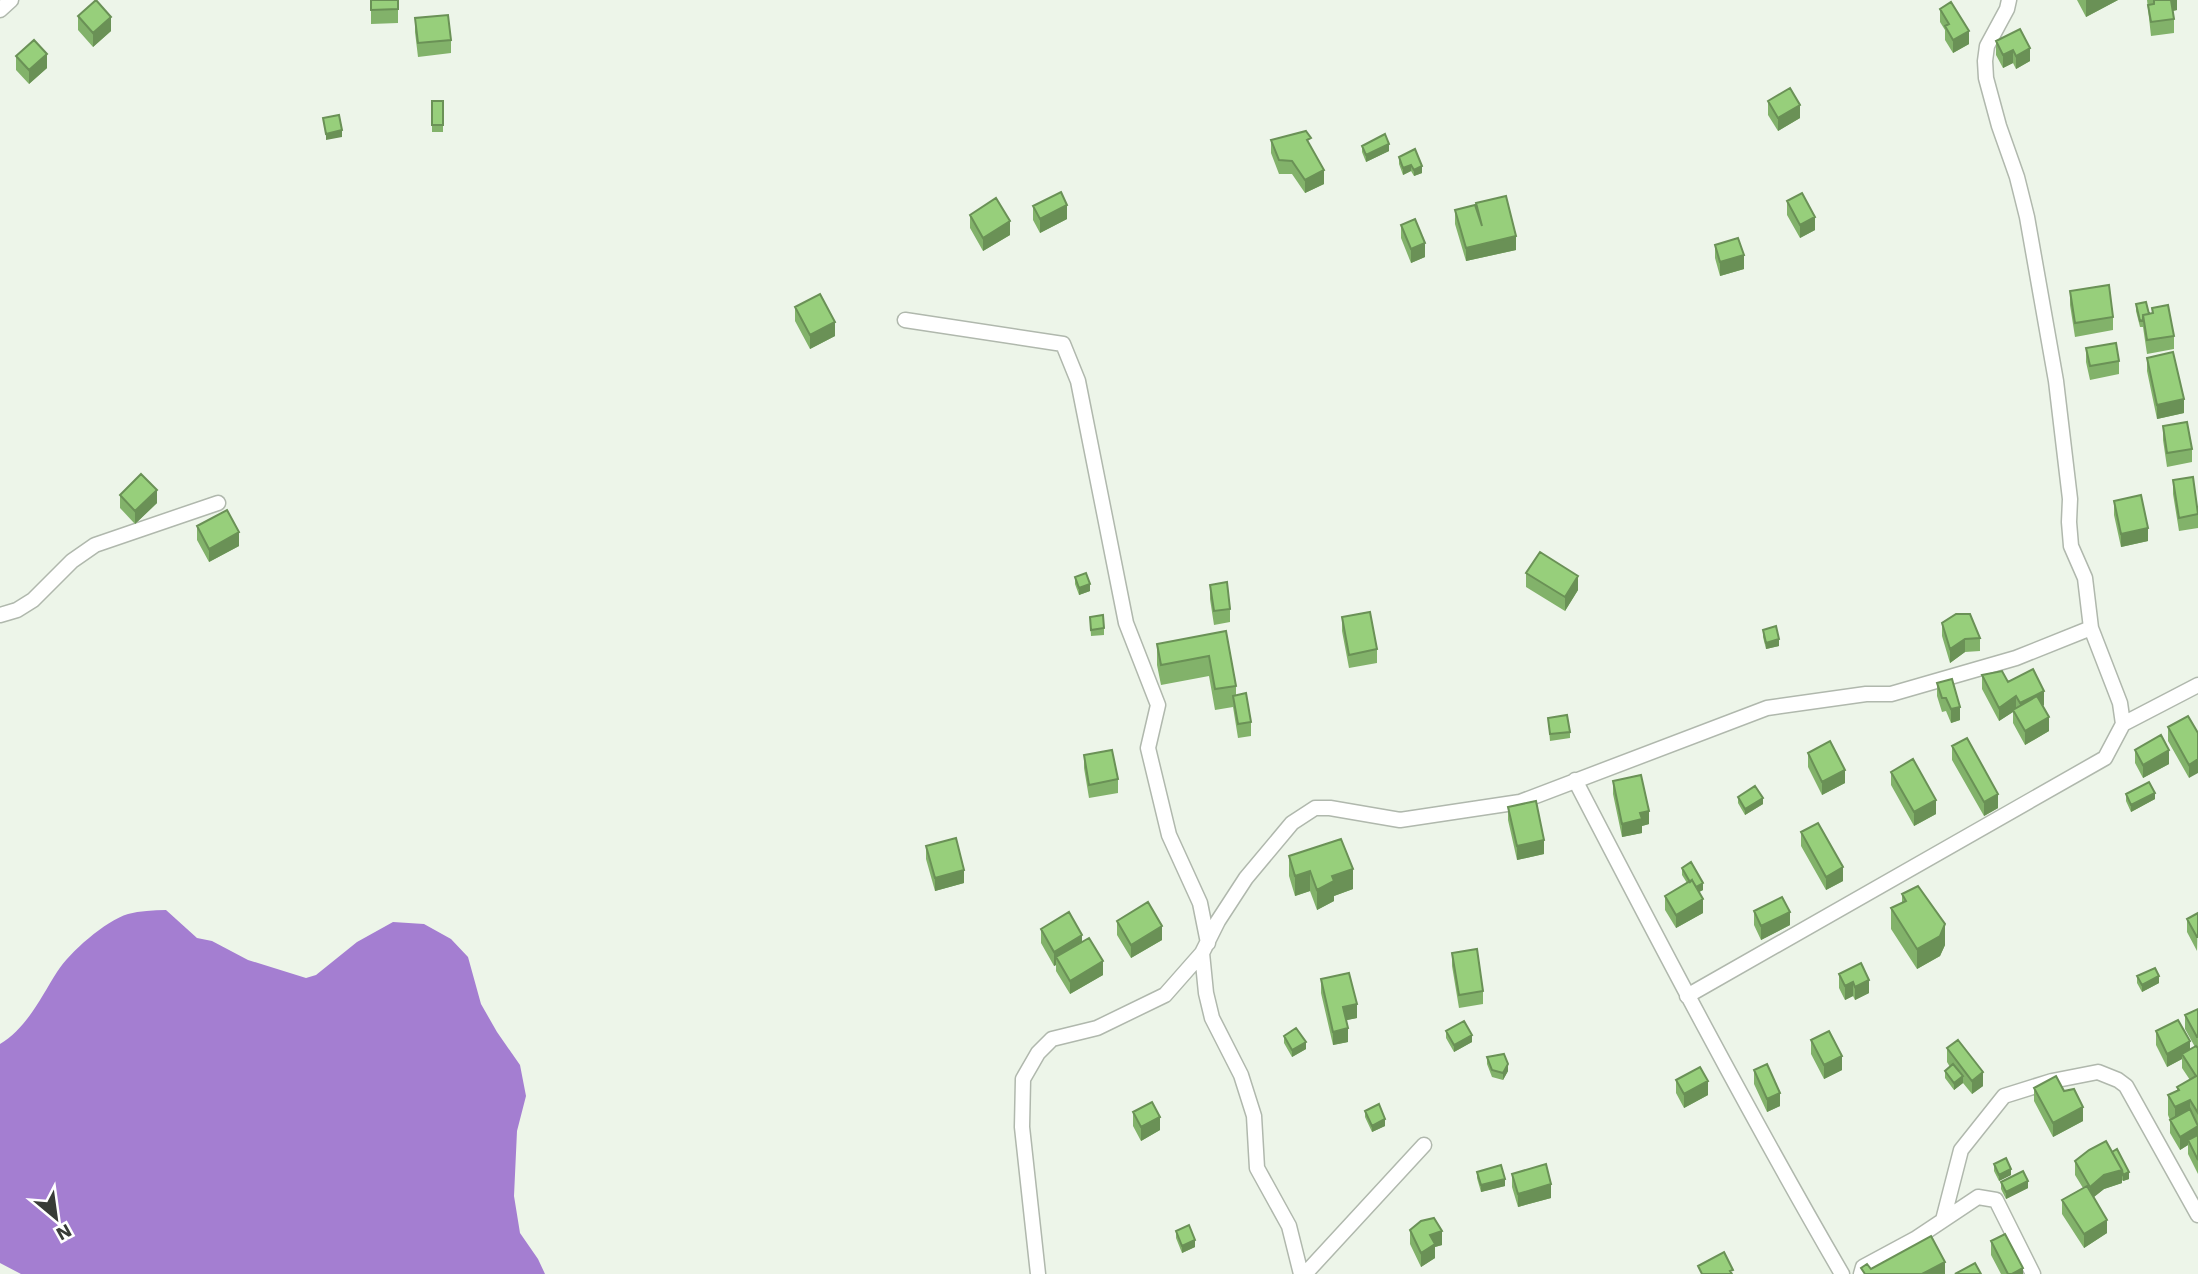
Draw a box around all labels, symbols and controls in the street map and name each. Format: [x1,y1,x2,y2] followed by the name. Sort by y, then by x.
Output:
[21,1183,91,1253] north arrow
[52,1219,76,1246] text: N

